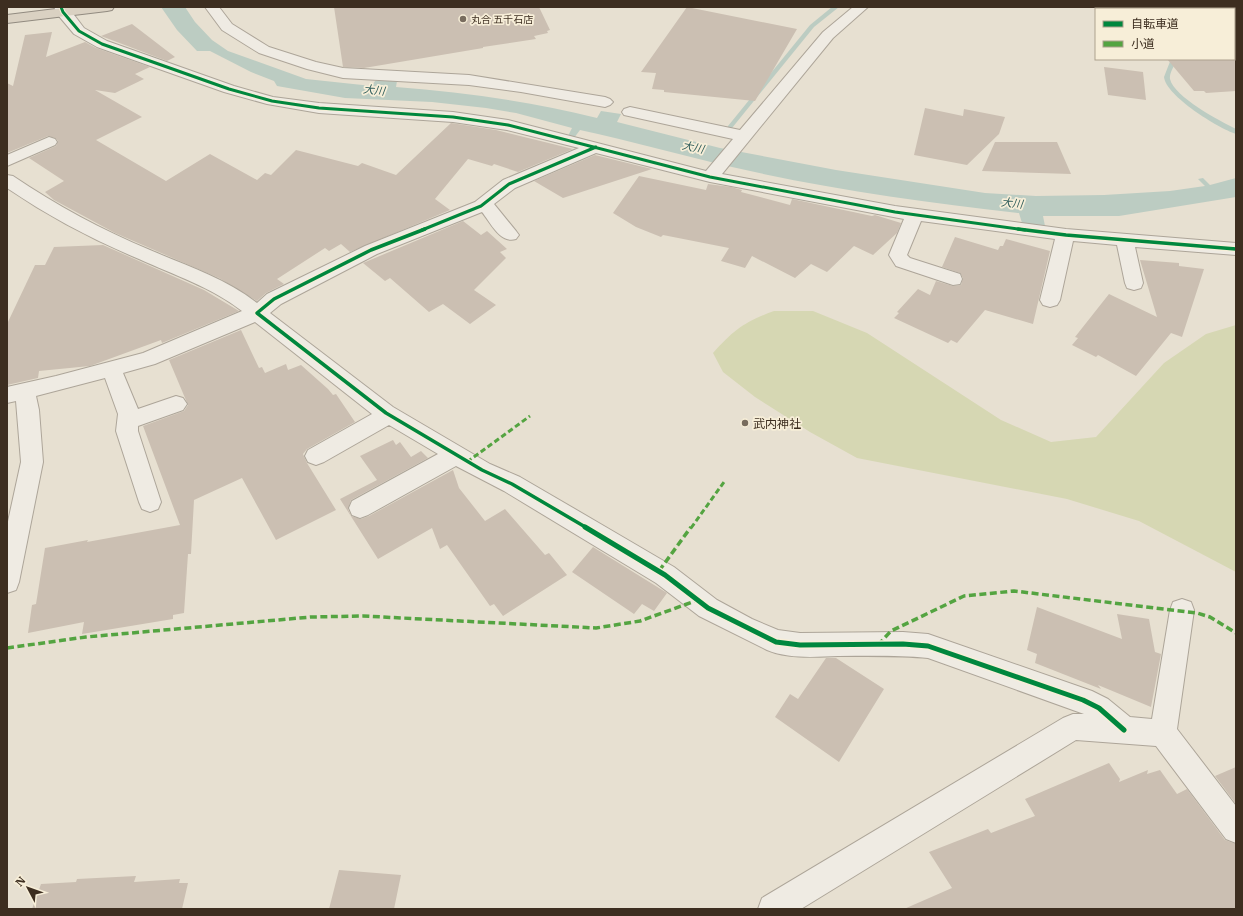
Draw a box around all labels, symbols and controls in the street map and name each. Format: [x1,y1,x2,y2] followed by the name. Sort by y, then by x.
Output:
[1095,8,1235,60] legend
[471,13,533,26] place label: 丸合 五千石店
[458,14,468,24] marker: 丸合 五千石店
[1131,16,1179,31] text: 自転車道
[1131,36,1155,51] text: 小道
[362,82,387,98] water label: 大川
[681,138,706,156] water label: 大川
[1000,195,1025,211] water label: 大川
[753,416,801,431] place label: 武内神社
[740,418,750,428] marker: 武内神社
[8,868,48,908] north arrow
[12,873,29,889] text: N

